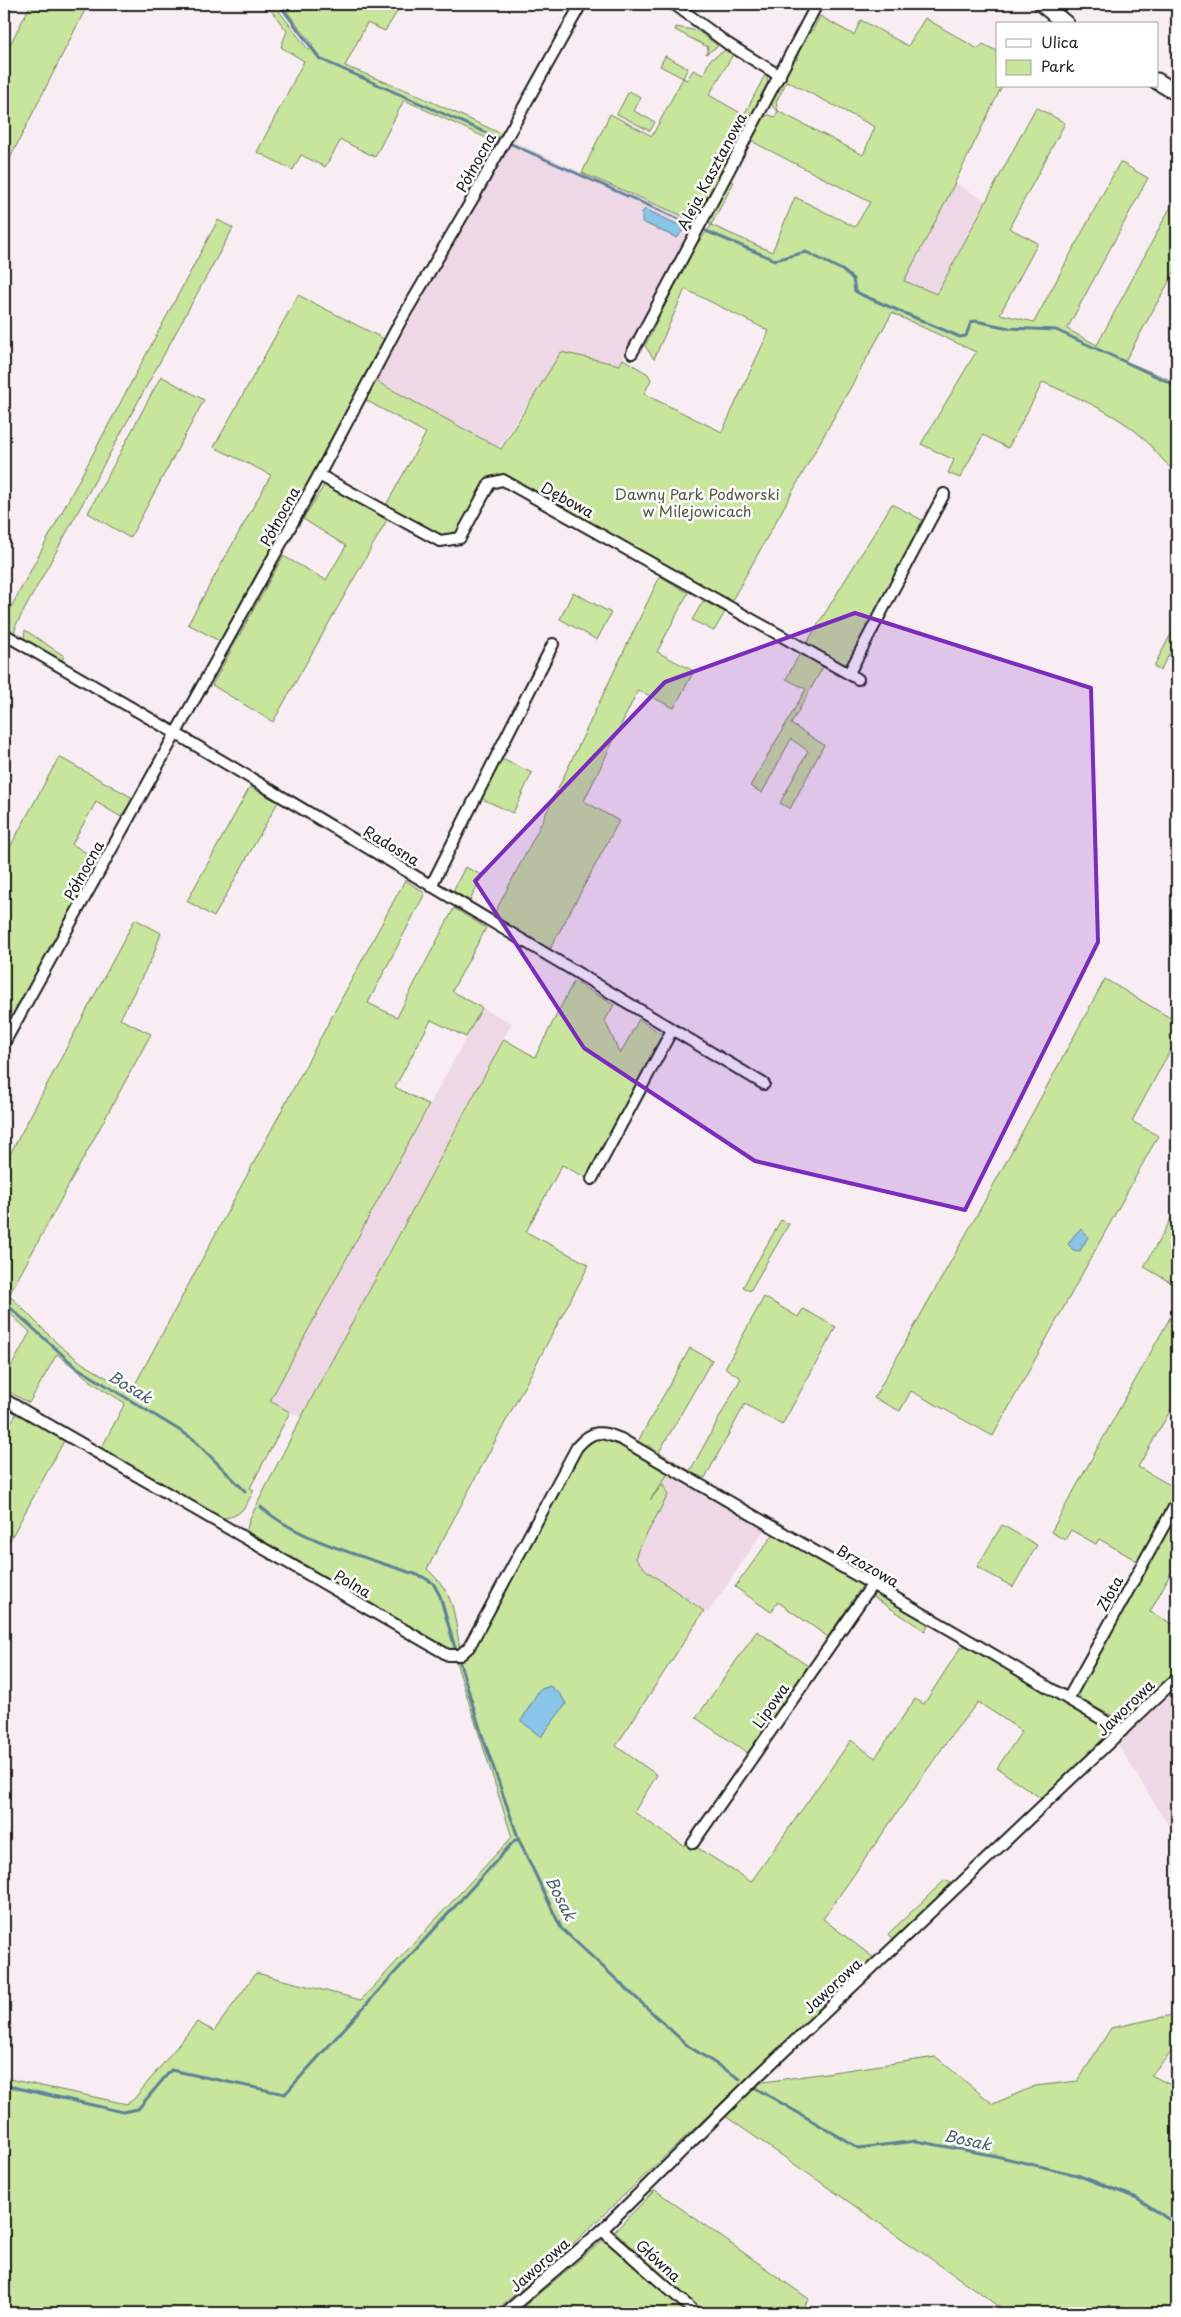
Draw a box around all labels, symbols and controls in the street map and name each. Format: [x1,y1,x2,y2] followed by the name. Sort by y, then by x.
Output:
[996,22,1158,88] legend
[1041,30,1079,53] text: Ulica
[1041,54,1075,77] text: Park
[670,107,752,234] street label: Aleja Kasztanowa
[449,127,501,196] street label: Północna
[537,475,599,523] street label: Dębowa
[253,481,305,550] street label: Północna
[614,482,780,522] park label: Dawny Park Podworski w Milejowicach
[360,819,425,871] street label: Radosna
[57,835,109,904] street label: Północna
[105,1364,159,1409] water label: Bosak
[832,1538,904,1593] street label: Brzozowa
[330,1563,376,1603] street label: Polna
[1090,1571,1128,1615] street label: Złota
[1091,1673,1159,1741] street label: Jaworowa
[746,1677,794,1732] street label: Lipowa
[541,1871,584,1926] water label: Bosak
[797,1951,867,2018] street label: Jaworowa
[942,2122,995,2156] water label: Bosak
[504,2231,574,2297] street label: Jaworowa
[631,2233,687,2287] street label: Główna

